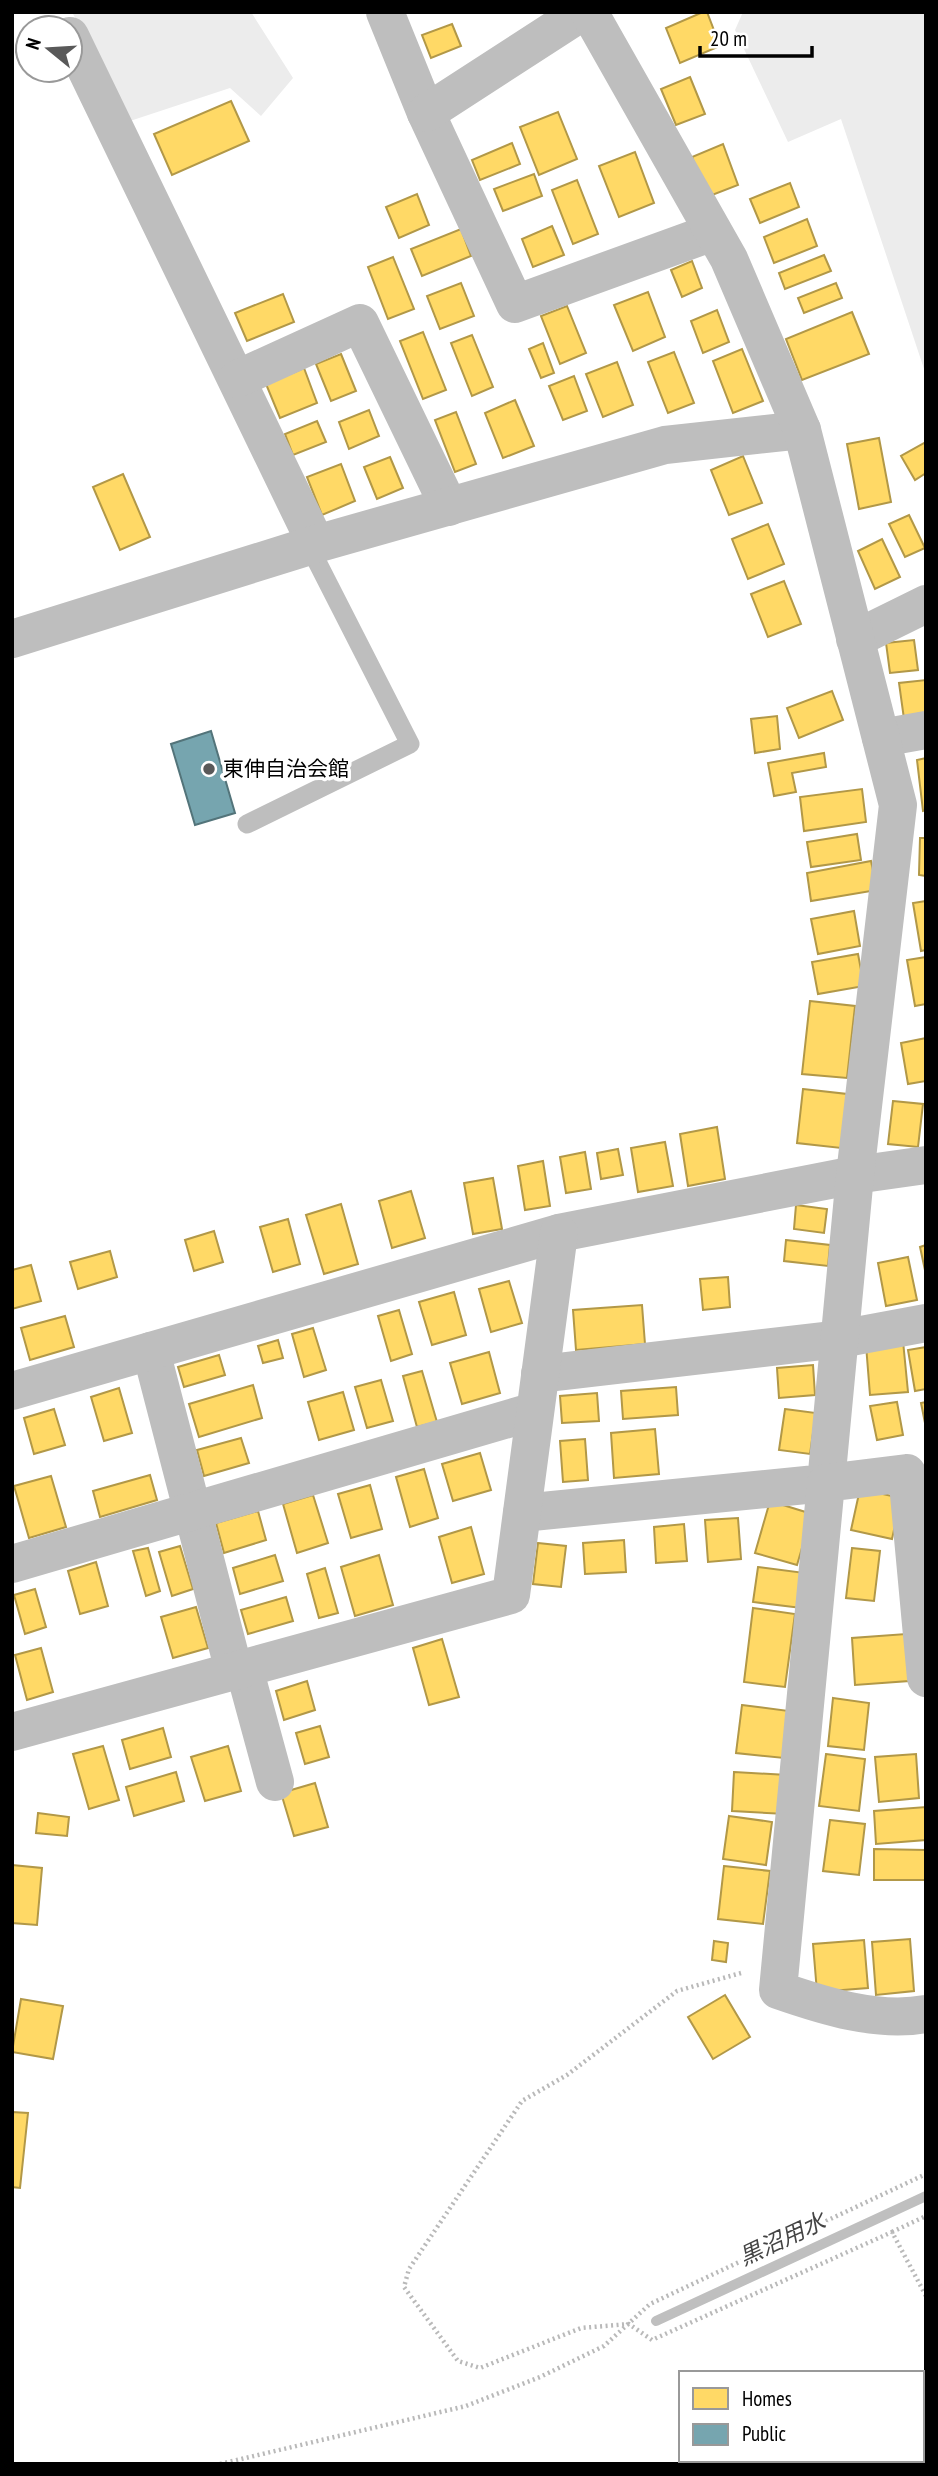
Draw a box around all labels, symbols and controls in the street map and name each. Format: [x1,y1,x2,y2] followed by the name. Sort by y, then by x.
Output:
[14,14,84,84] north arrow
[700,14,812,58] scale bar
[710,25,747,52] text: 20 m
[20,35,46,52] text: N
[223,755,349,782] place label: 東伸自治会館
[201,761,217,777] marker: 東伸自治会館
[734,2205,832,2271] water label: 黒沼用水
[679,2371,924,2462] legend
[742,2385,792,2412] text: Homes
[742,2420,787,2447] text: Public

